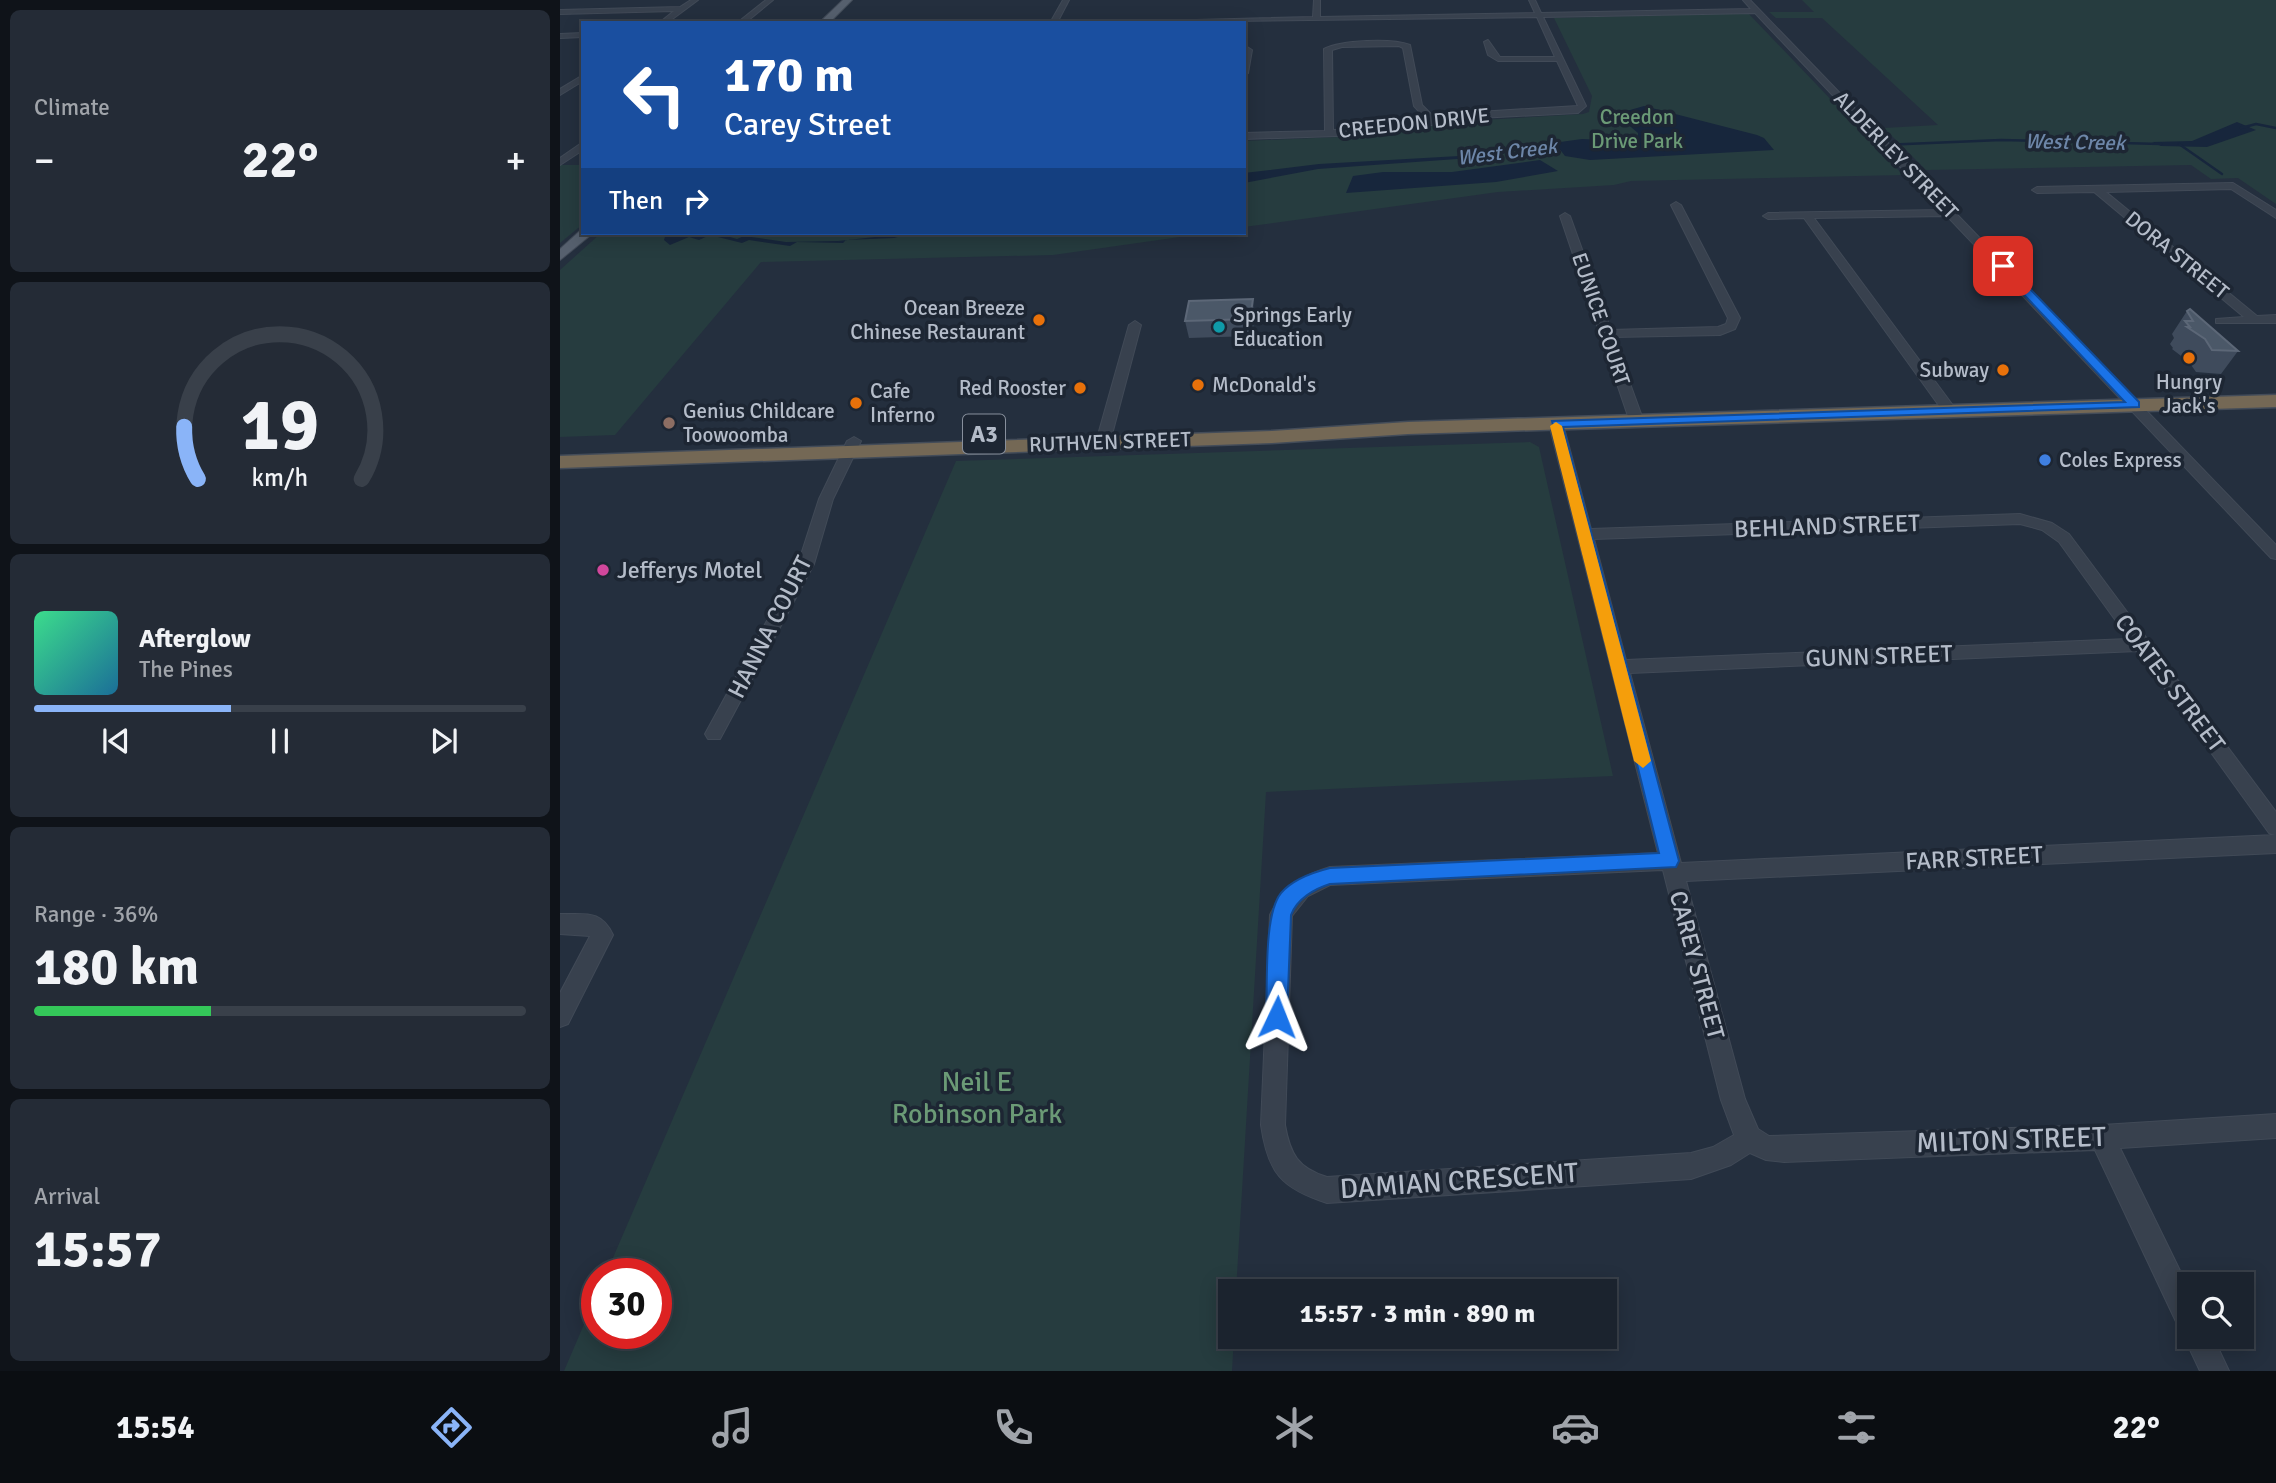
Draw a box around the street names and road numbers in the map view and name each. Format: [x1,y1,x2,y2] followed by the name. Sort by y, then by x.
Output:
[1828,86,1964,225] street label: ALDERLEY STREET
[1337,102,1491,144] street label: CREEDON DRIVE
[2120,205,2235,305] street label: DORA STREET
[1566,249,1636,389] street label: EUNICE COURT
[963,414,1005,454] road number: A3
[1029,426,1192,458] street label: RUTHVEN STREET
[1733,508,1921,544] street label: BEHLAND STREET
[721,551,819,703] street label: HANNA COURT
[2108,608,2232,758] street label: COATES STREET
[1805,638,1953,674] street label: GUNN STREET
[1904,839,2044,877] street label: FARR STREET
[1663,888,1731,1043] street label: CAREY STREET
[1916,1120,2107,1160] street label: MILTON STREET
[1339,1156,1579,1206] street label: DAMIAN CRESCENT

